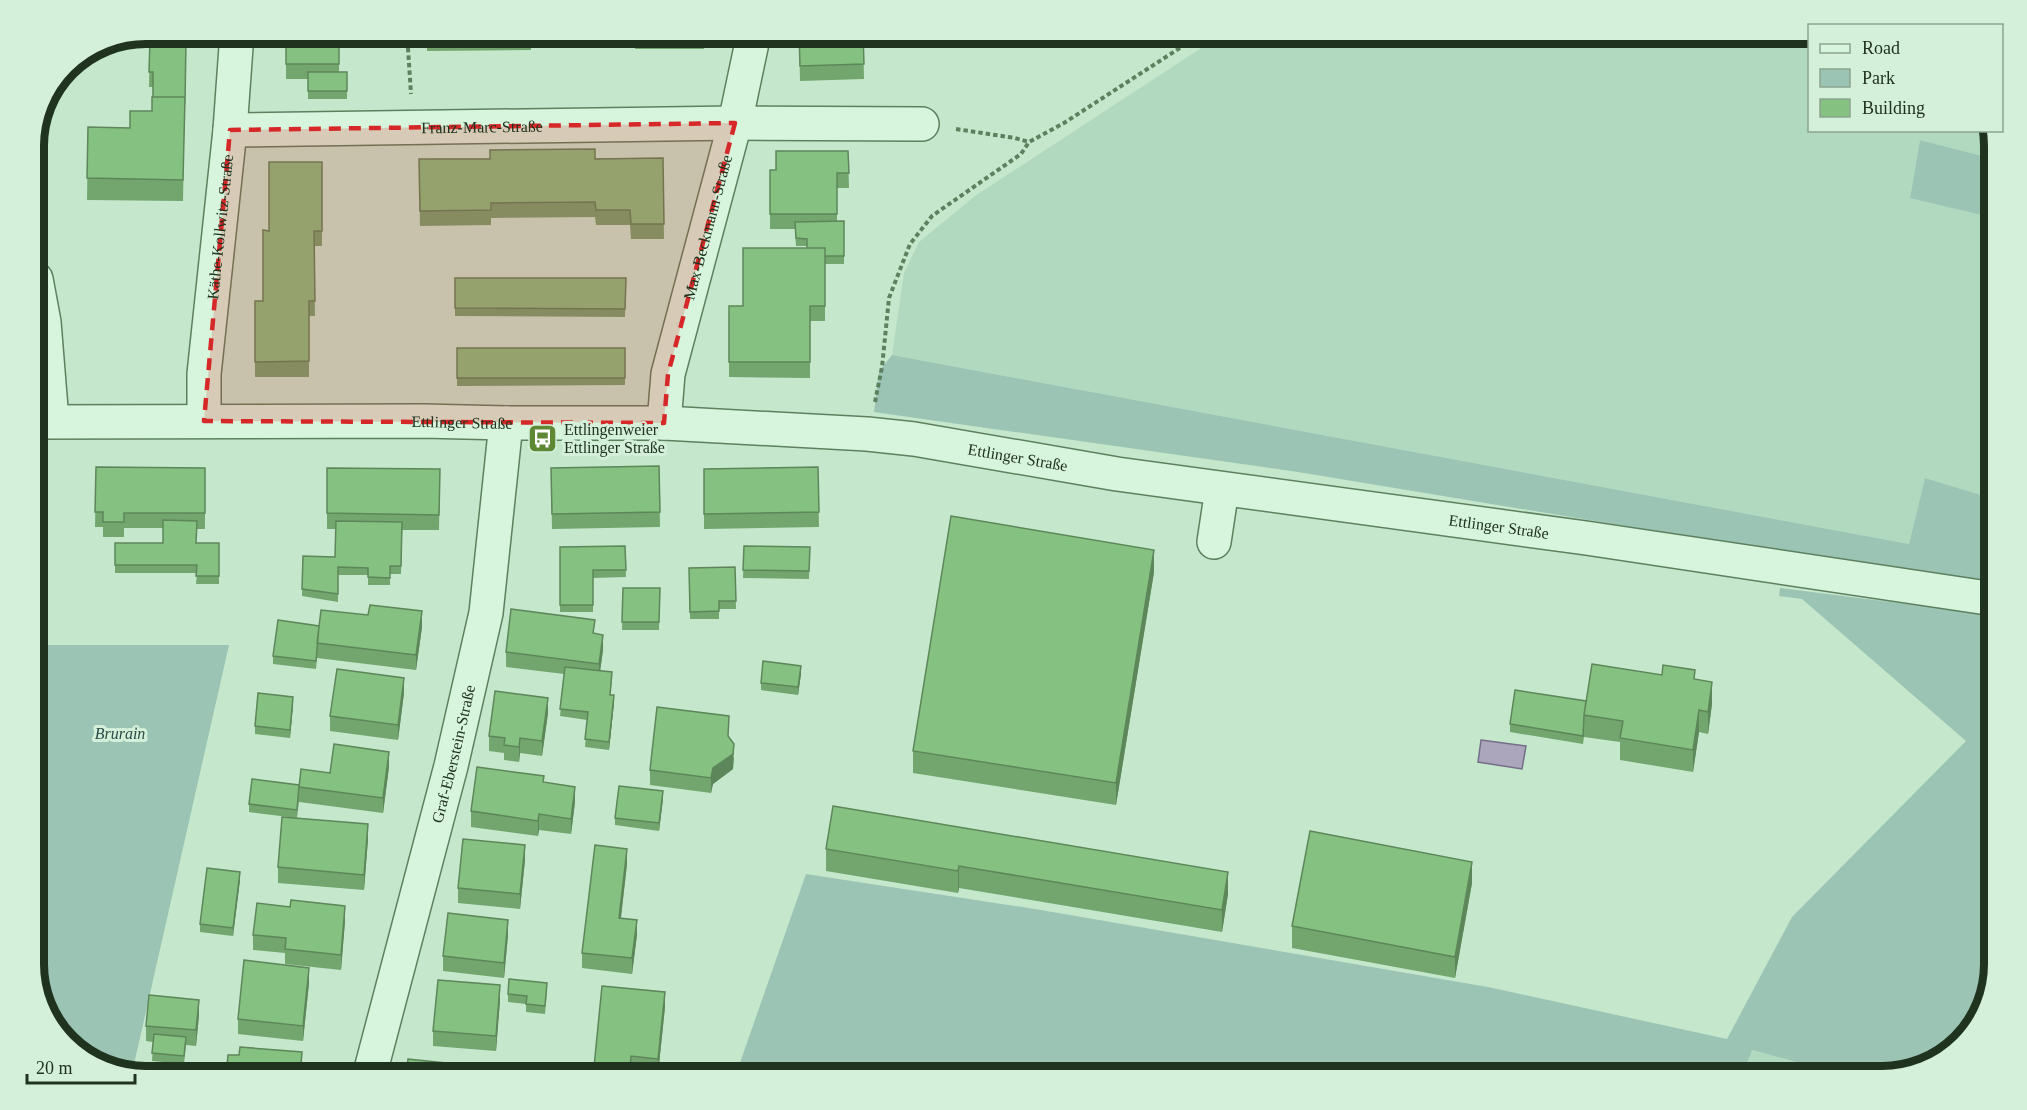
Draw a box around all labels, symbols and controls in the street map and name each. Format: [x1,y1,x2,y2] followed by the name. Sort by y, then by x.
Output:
[1808,24,2003,132] legend
[1862,38,1900,58] text: Road
[1862,68,1895,88] text: Park
[1862,98,1925,118] text: Building
[421,118,543,136] street label: Franz-Marc-Straße
[204,153,236,300] street label: Käthe-Kollwitz-Straße
[680,153,735,302] street label: Max-Beckmann-Straße
[412,413,512,432] street label: Ettlinger Straße
[564,421,665,457] place label: Ettlingenweier Ettlinger Straße
[527,422,559,454] bus stop icon: Ettlingenweier Ettlinger Straße
[967,440,1069,474] street label: Ettlinger Straße
[1448,511,1550,542] street label: Ettlinger Straße
[428,683,478,825] street label: Graf-Eberstein-Straße
[95,725,145,742] park label: Brurain
[27,1047,135,1085] scale bar
[36,1058,73,1078] text: 20 m

